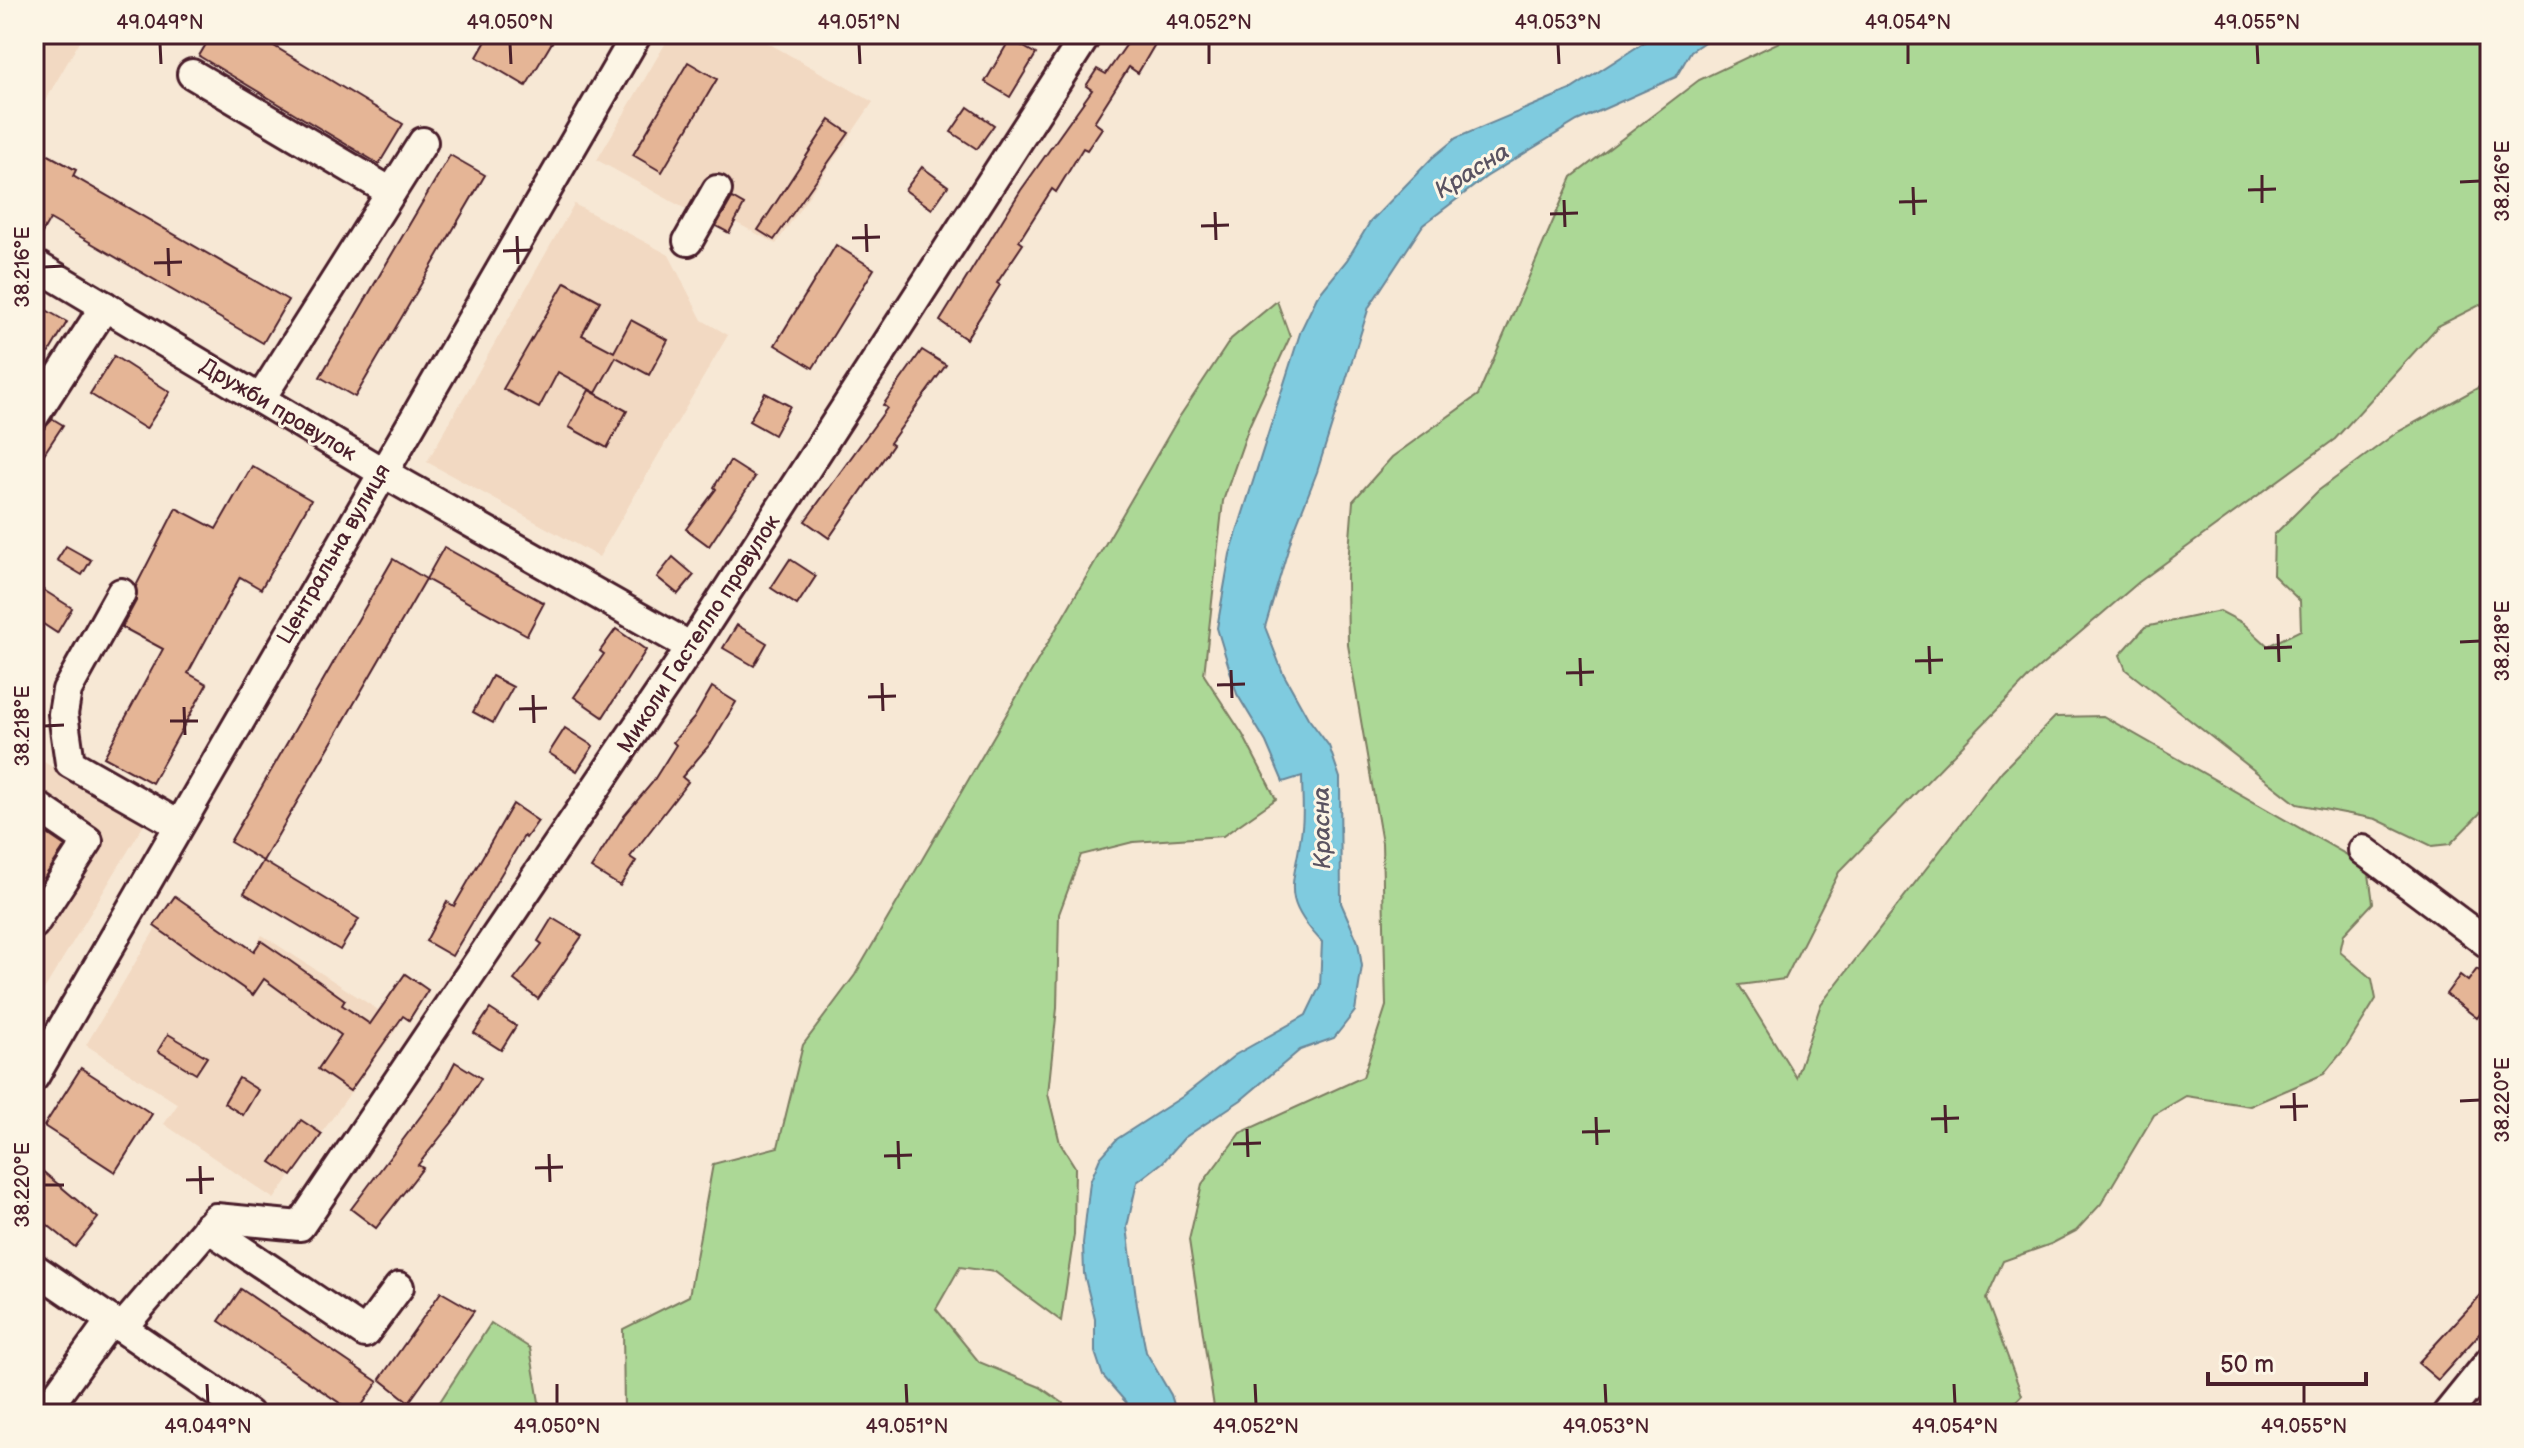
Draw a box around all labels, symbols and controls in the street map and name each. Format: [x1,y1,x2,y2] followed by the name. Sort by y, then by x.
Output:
[116,11,204,35] text: 49.049°N
[467,11,553,35] text: 49.050°N
[818,11,900,35] text: 49.051°N
[1166,11,1252,35] text: 49.052°N
[1514,11,1602,35] text: 49.053°N
[1865,11,1951,35] text: 49.054°N
[2214,11,2300,35] text: 49.055°N
[1429,137,1515,205] water label: Красна
[2491,140,2515,222] text: 38.216°E
[11,226,35,308] text: 38.216°E
[195,353,361,467] street label: Дружби провулок
[271,459,397,649] street label: Центральна вулиця
[612,509,786,758] street label: Миколи Гастелло провулок
[2491,600,2515,682] text: 38.218°E
[11,685,35,767] text: 38.218°E
[1307,786,1337,870] water label: Красна
[2491,1057,2515,1143] text: 38.220°E
[11,1142,35,1228] text: 38.220°E
[2208,1336,2366,1386] scale bar
[2220,1350,2274,1379] text: 50 m
[164,1415,252,1439] text: 49.049°N
[514,1415,600,1439] text: 49.050°N
[866,1415,948,1439] text: 49.051°N
[1213,1415,1299,1439] text: 49.052°N
[1562,1415,1650,1439] text: 49.053°N
[1912,1415,1998,1439] text: 49.054°N
[2261,1415,2347,1439] text: 49.055°N

